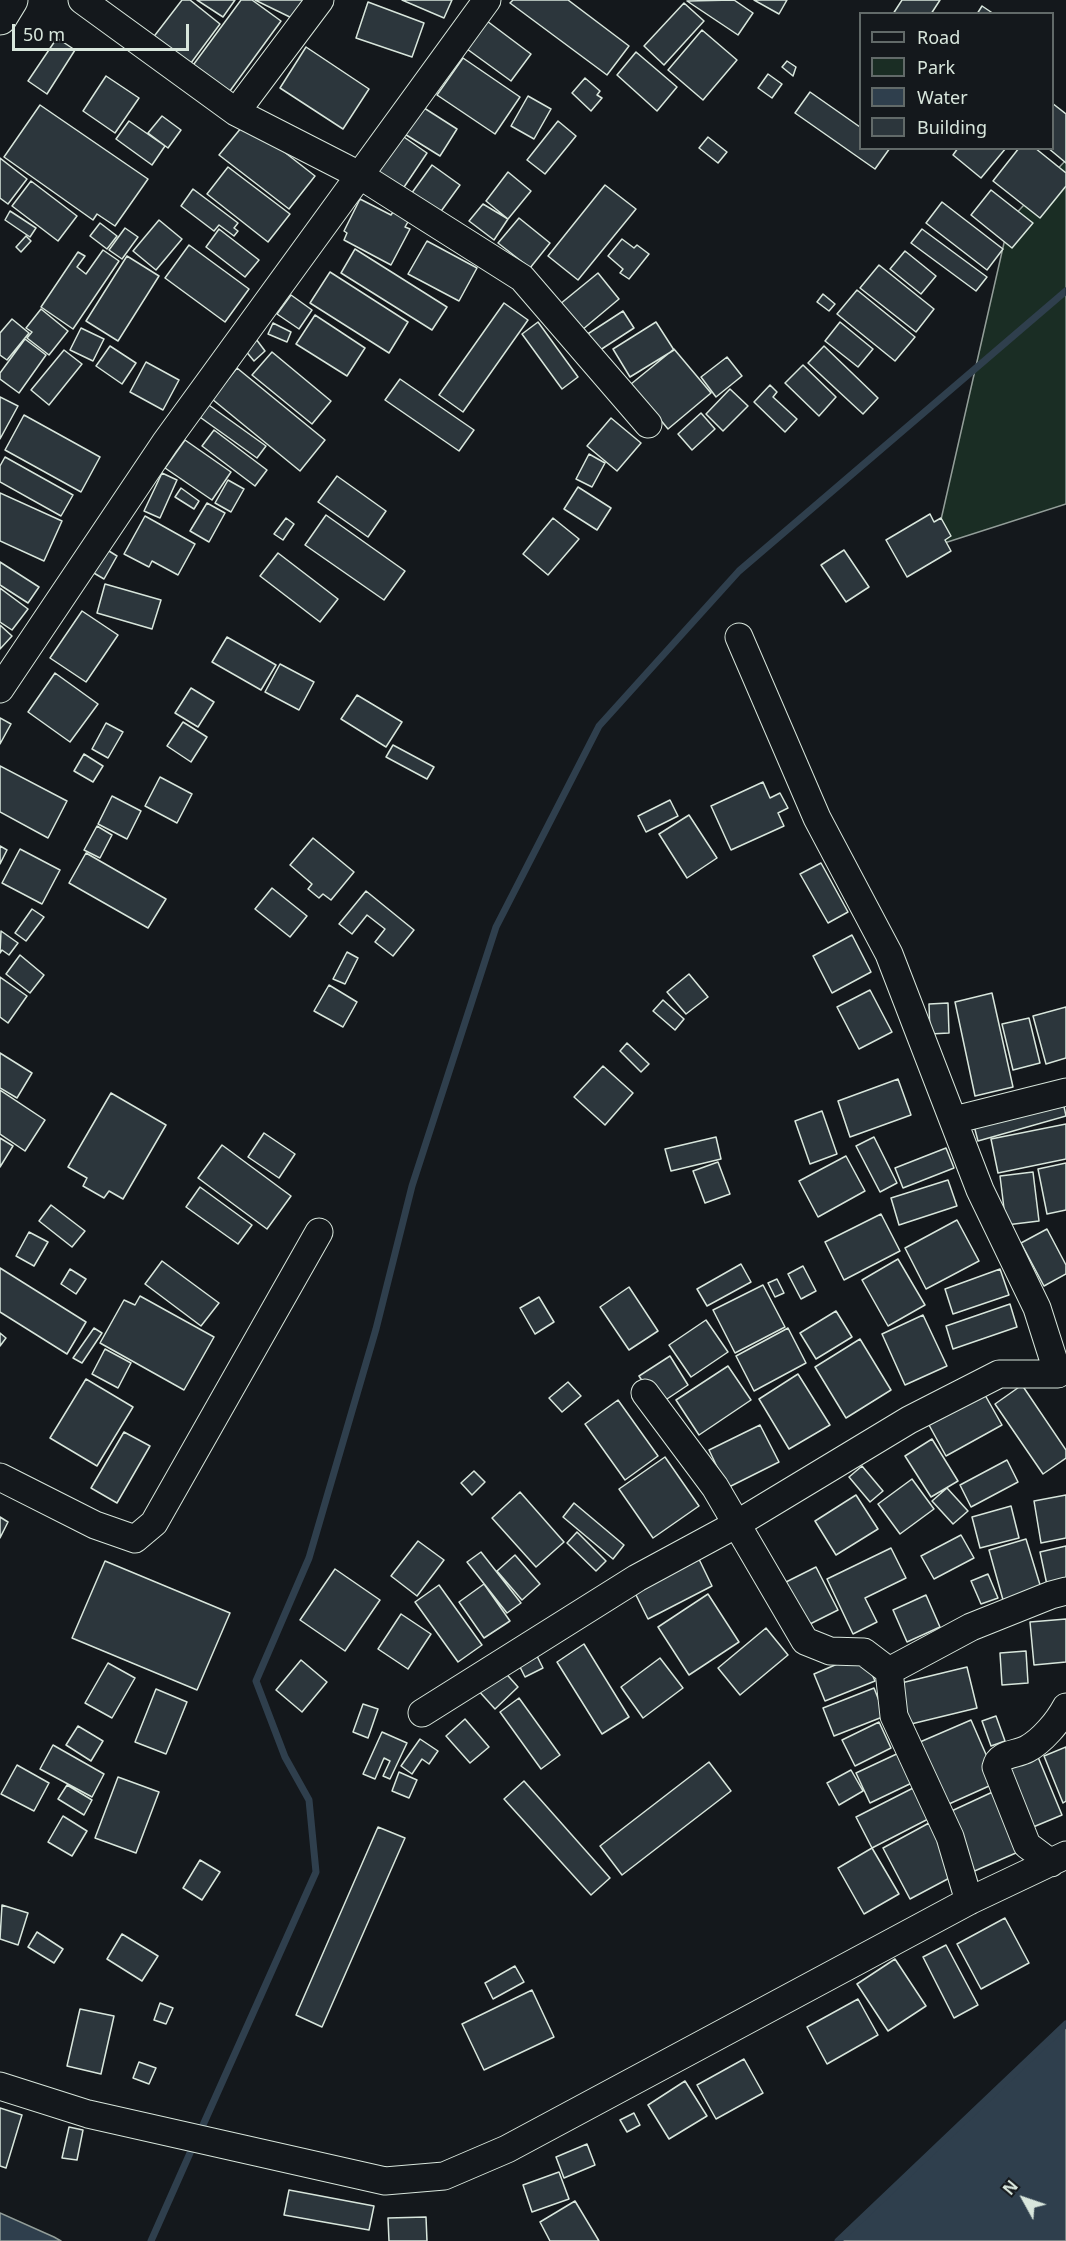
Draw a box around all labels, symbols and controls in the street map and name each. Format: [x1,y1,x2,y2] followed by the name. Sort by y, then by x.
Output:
[15,12,192,50] scale bar
[859,12,1054,150] legend
[23,22,65,46] text: 50 m
[917,25,960,49] text: Road
[917,55,955,79] text: Park
[917,85,968,109] text: Water
[917,115,987,139] text: Building
[994,2169,1054,2229] north arrow
[998,2175,1023,2199] text: N

